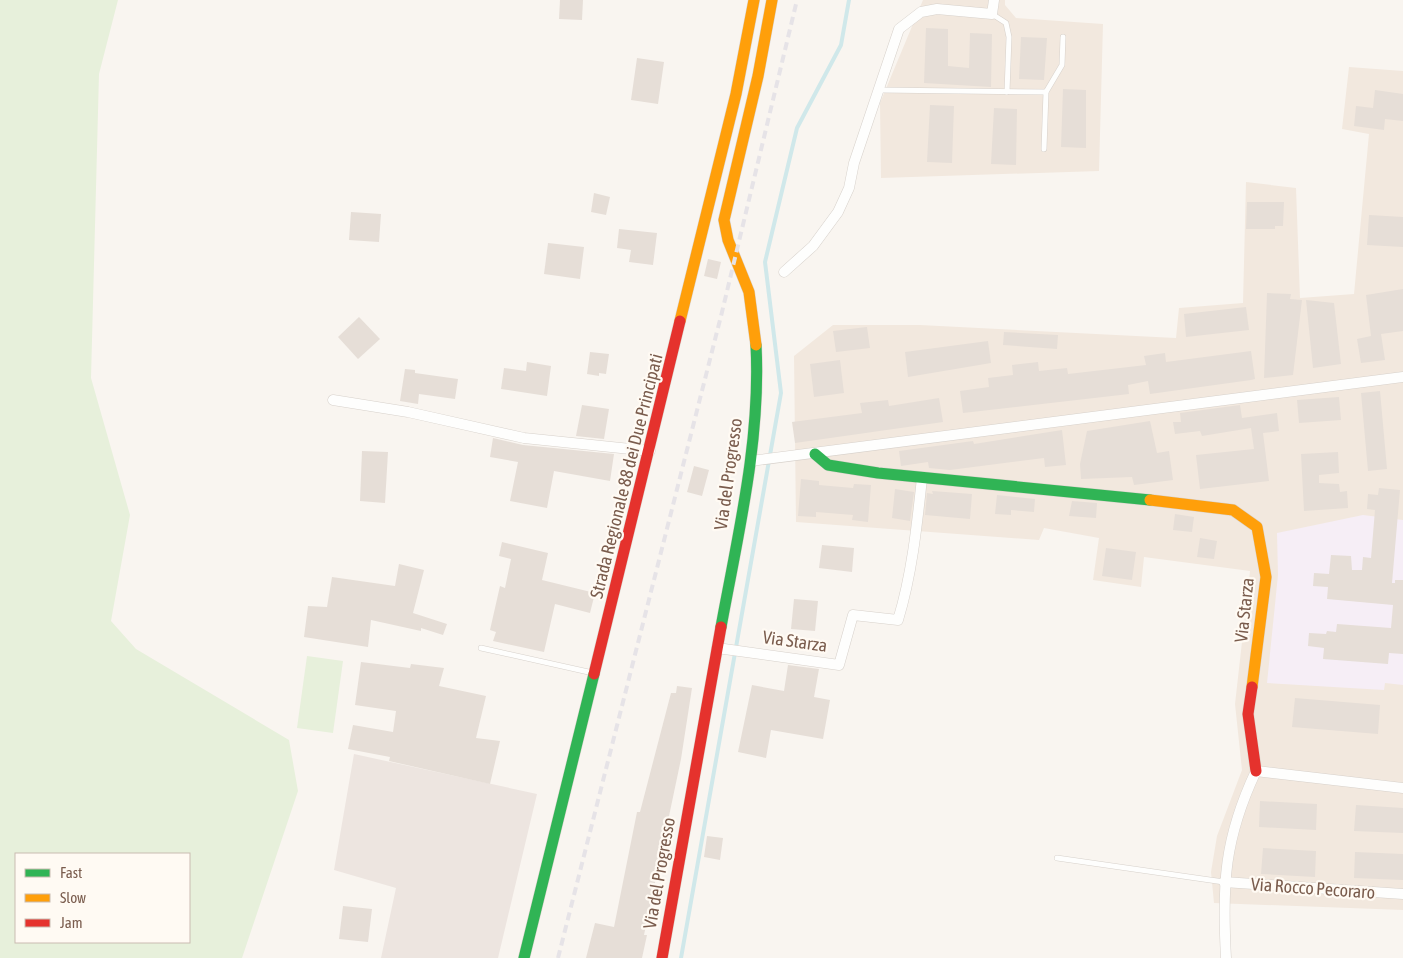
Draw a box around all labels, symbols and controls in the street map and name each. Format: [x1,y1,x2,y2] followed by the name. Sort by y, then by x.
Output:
[585,351,667,601] street label: Strada Regionale 88 dei Due Principati
[710,417,746,531] street label: Via del Progresso
[1230,577,1258,643] street label: Via Starza
[761,626,829,656] street label: Via Starza
[639,816,679,930] street label: Via del Progresso
[15,853,190,943] legend
[60,864,82,881] text: Fast
[1250,873,1376,903] street label: Via Rocco Pecoraro
[60,889,86,906] text: Slow
[60,914,83,931] text: Jam

